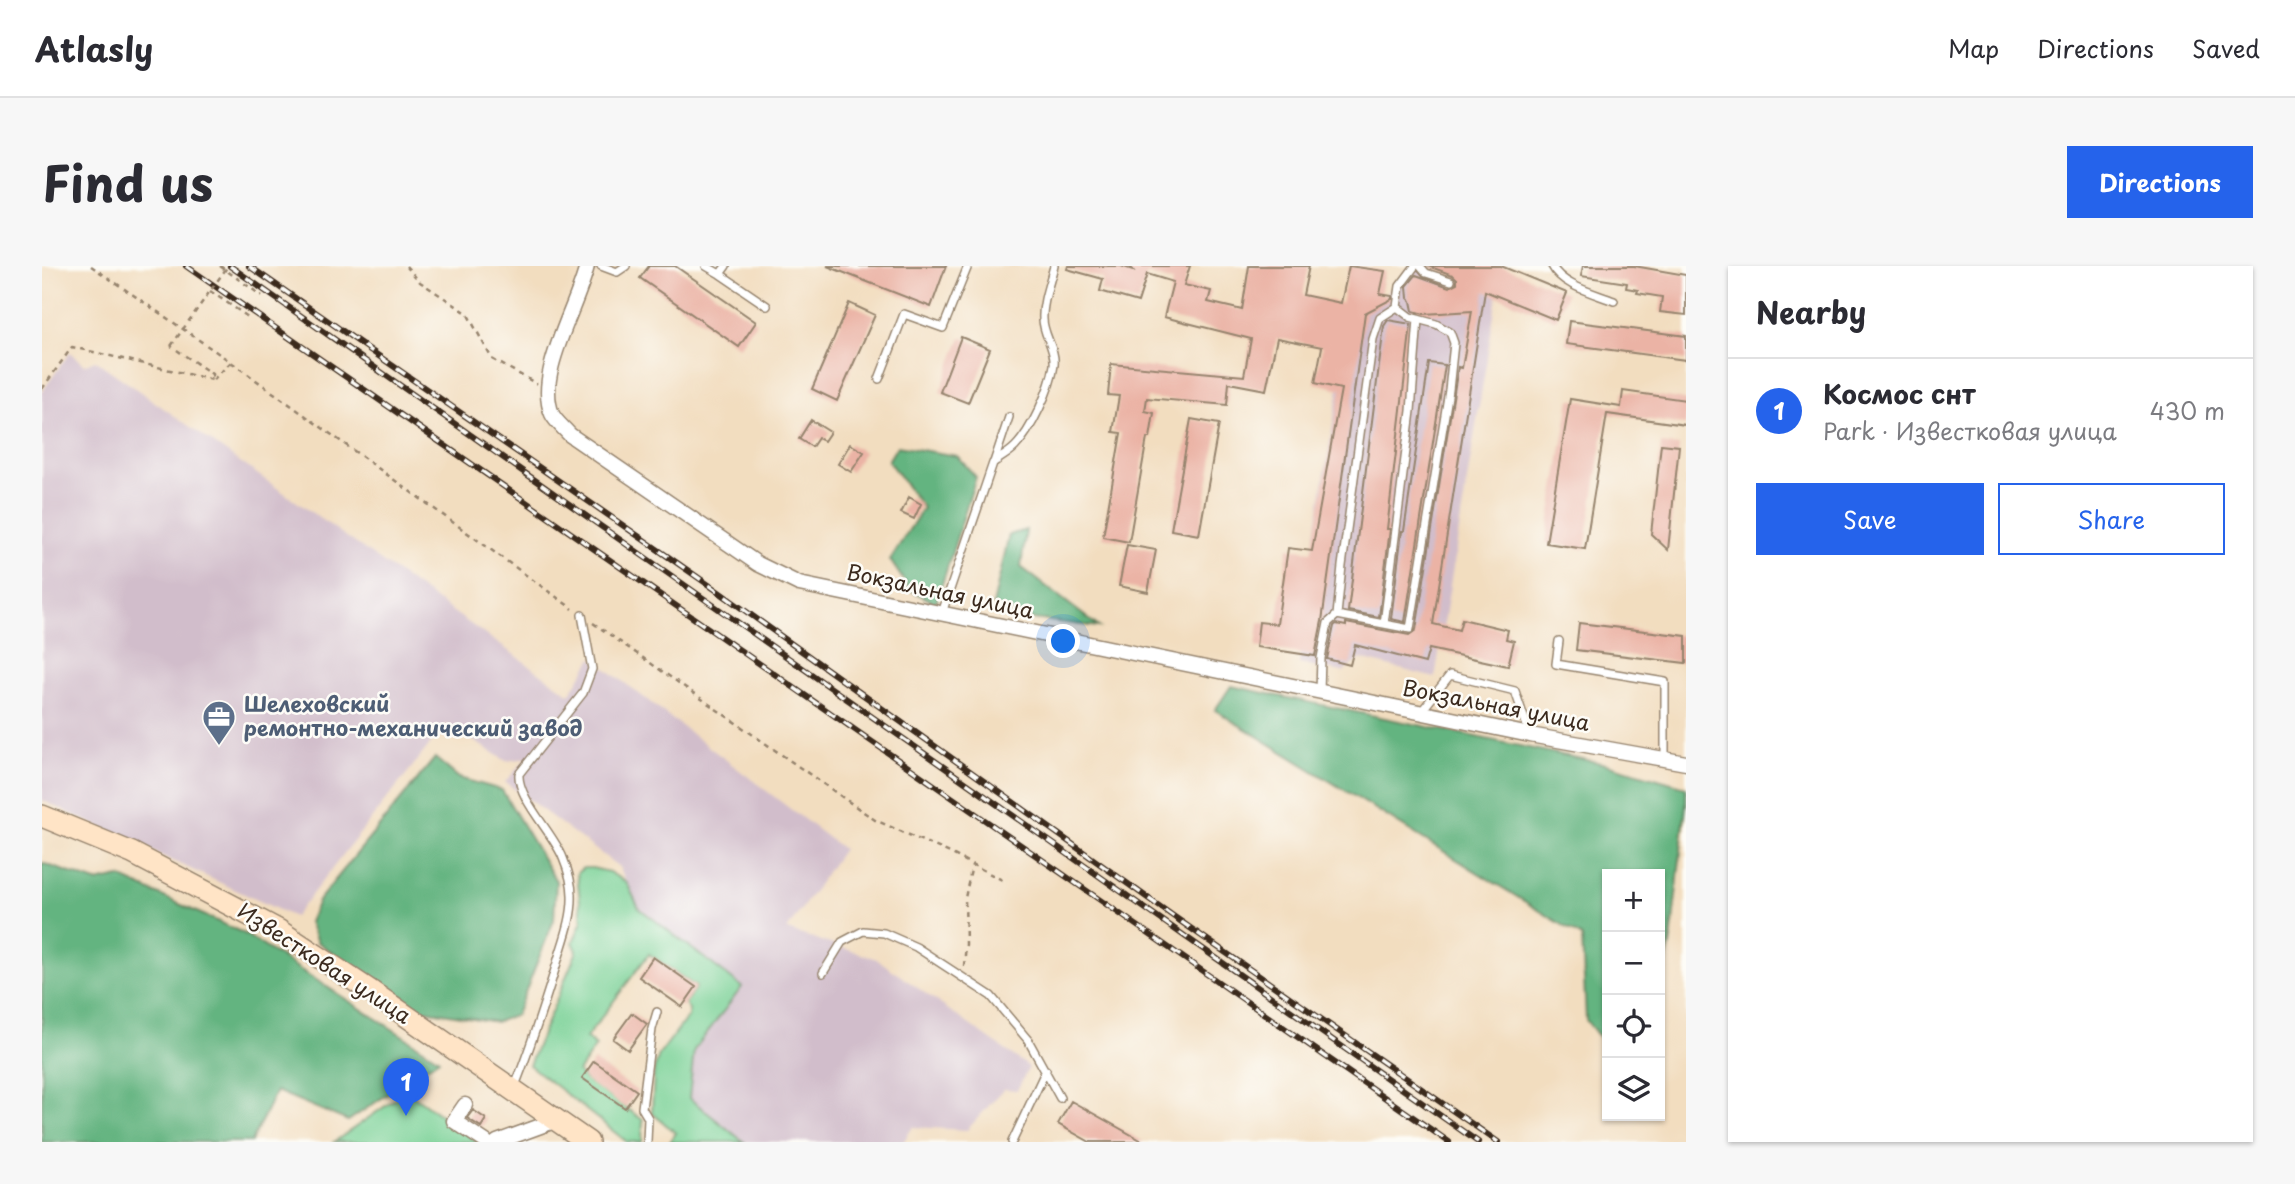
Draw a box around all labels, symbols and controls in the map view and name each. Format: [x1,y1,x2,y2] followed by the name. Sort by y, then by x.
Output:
[35,23,153,73] text: Atlasly
[1948,30,1999,66] text: Map
[2037,30,2154,66] text: Directions
[2192,30,2260,66] text: Saved
[42,145,213,219] text: Find us
[2067,146,2253,218] button: Directions
[1756,289,1866,334] text: Nearby
[1823,374,1975,413] text: Космос снт
[1774,393,1785,428] text: 1
[2150,393,2225,428] text: 430 m
[1823,413,2117,448] text: Park · Известковая улица
[1756,483,1984,555] button: Save
[1998,483,2225,555] button: Share
[844,555,1038,626] street label: Вокзальная улица
[1046,624,1080,658] your location
[1400,670,1594,738] street label: Вокзальная улица
[244,687,583,743] place label: Шелеховский ремонтно-механический завод
[200,698,238,747] office icon: Шелеховский ремонтно-механический завод
[1602,869,1665,1121] map controls
[1602,869,1665,932] button: +
[232,894,419,1031] street label: Известковая улица
[1602,932,1665,995] button: −
[1602,995,1665,1058] button: locate
[383,1058,429,1116] pin: 1
[1602,1058,1665,1121] button: layers

